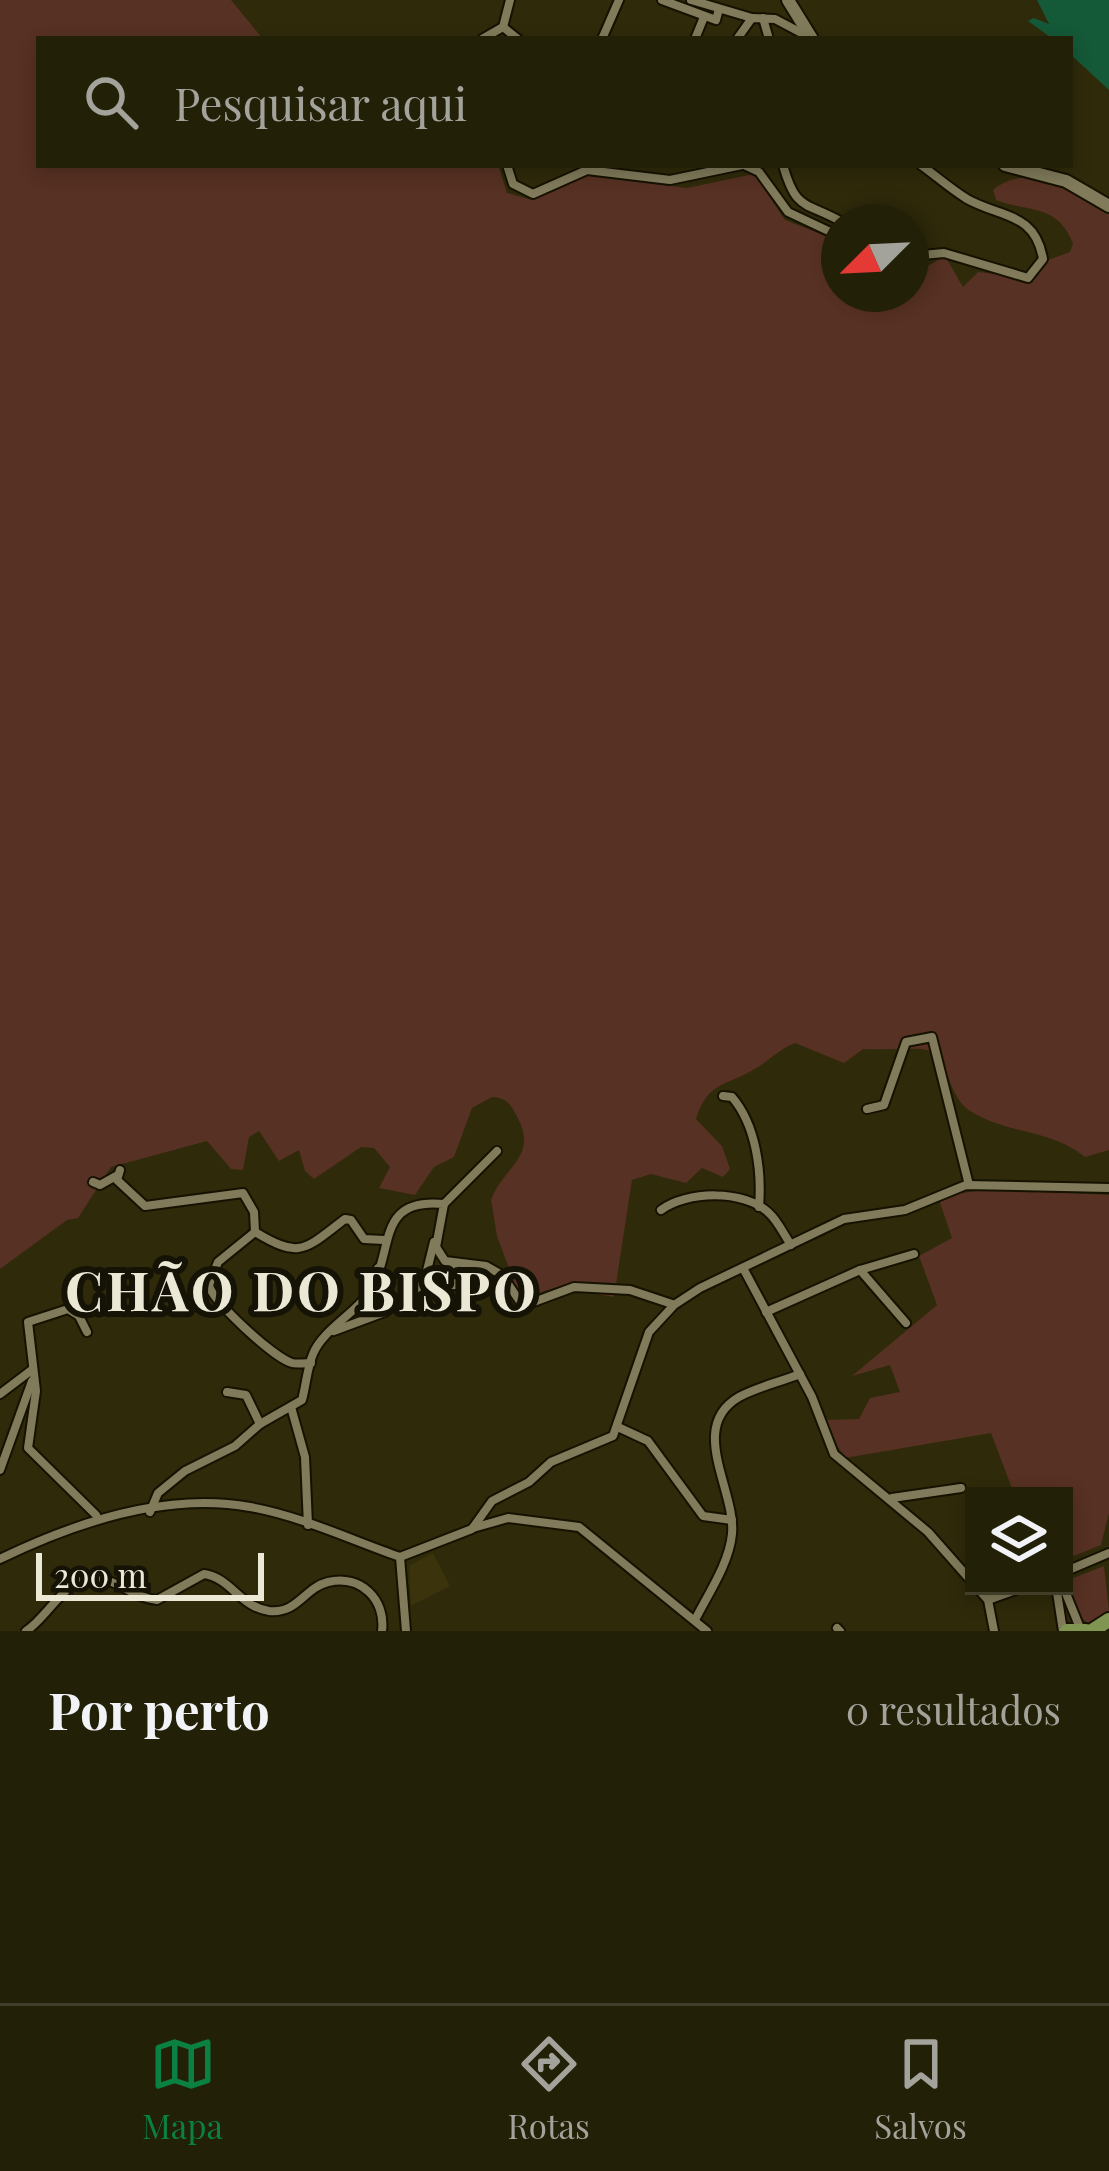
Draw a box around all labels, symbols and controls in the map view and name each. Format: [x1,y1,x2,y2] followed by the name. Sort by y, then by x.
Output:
[36,36,1073,168] search box
[78,69,144,135] icon: search
[174,72,467,132] text: Pesquisar aqui
[821,204,929,312] north arrow
[65,1253,539,1325] district label: CHÃO DO BISPO
[965,1487,1073,1595] map controls
[965,1487,1073,1595] button: layers
[36,1547,264,1600] scale bar
[54,1552,147,1596] text: 200 m
[48,1675,270,1743] text: Por perto
[846,1683,1061,1735] text: 0 resultados
[142,2031,223,2147] tab: Mapa
[507,2031,590,2147] tab: Rotas
[874,2031,967,2147] tab: Salvos

